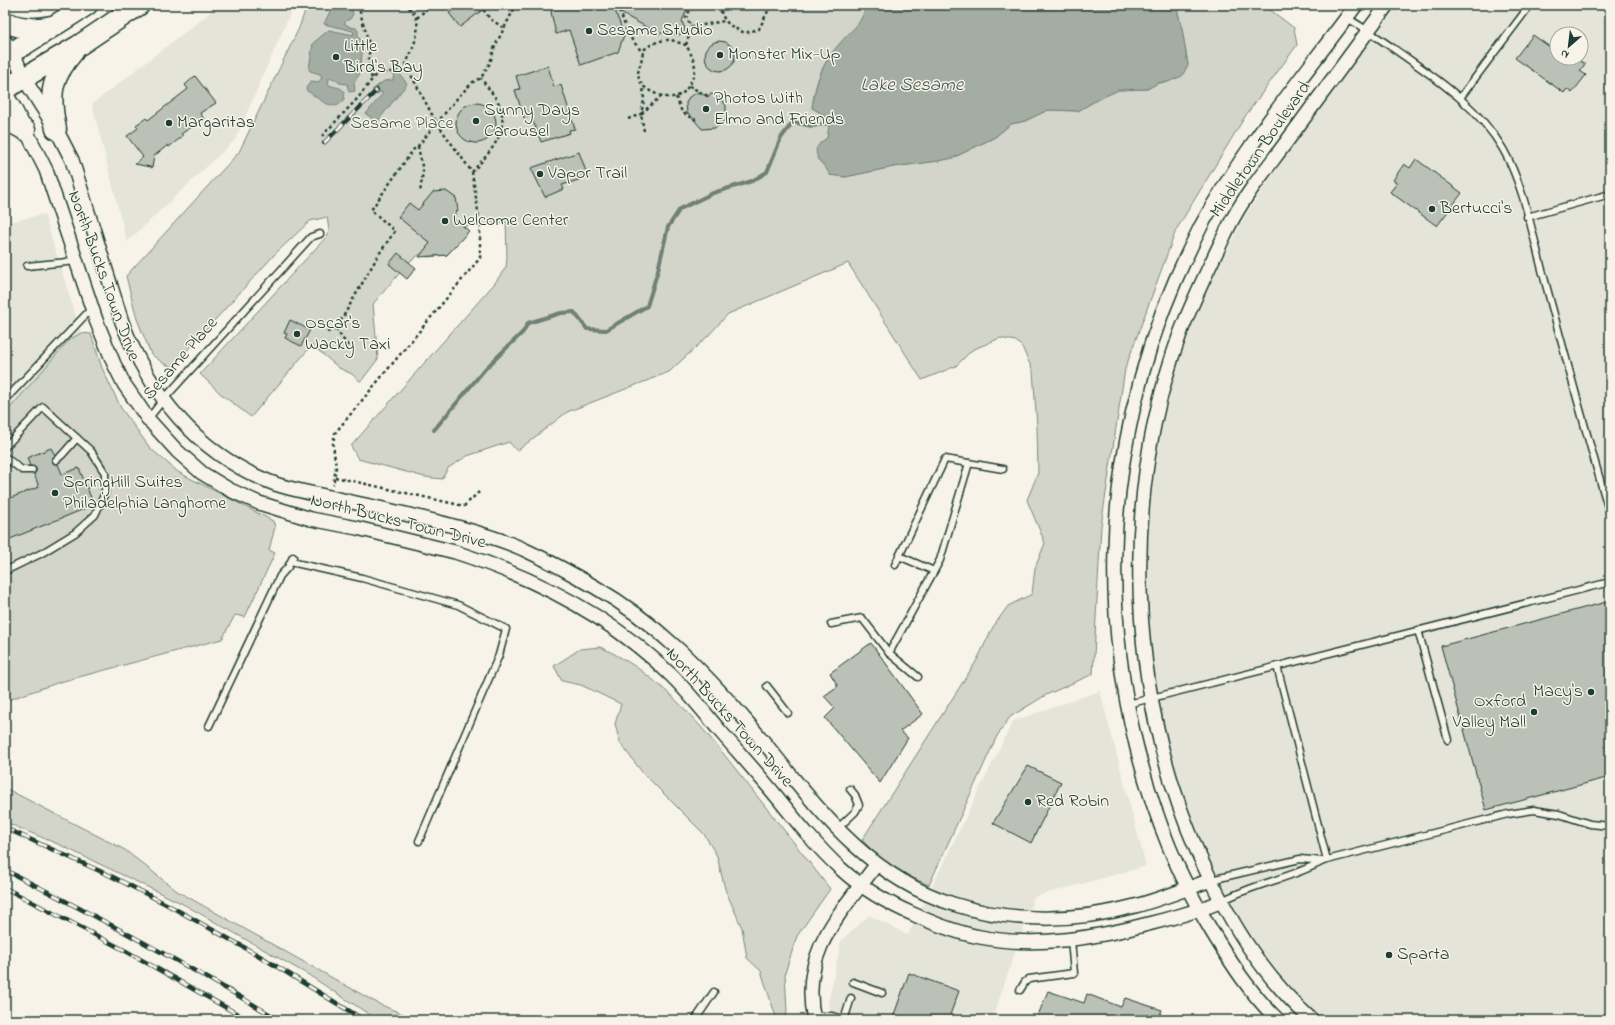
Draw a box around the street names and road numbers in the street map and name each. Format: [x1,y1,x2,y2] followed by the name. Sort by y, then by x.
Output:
[1204,76,1318,224] street label: Middletown Boulevard
[60,187,146,366] street label: North Bucks Town Drive
[137,311,225,406] street label: Sesame Place
[308,488,489,557] street label: North Bucks Town Drive
[659,642,799,794] street label: North Bucks Town Drive

